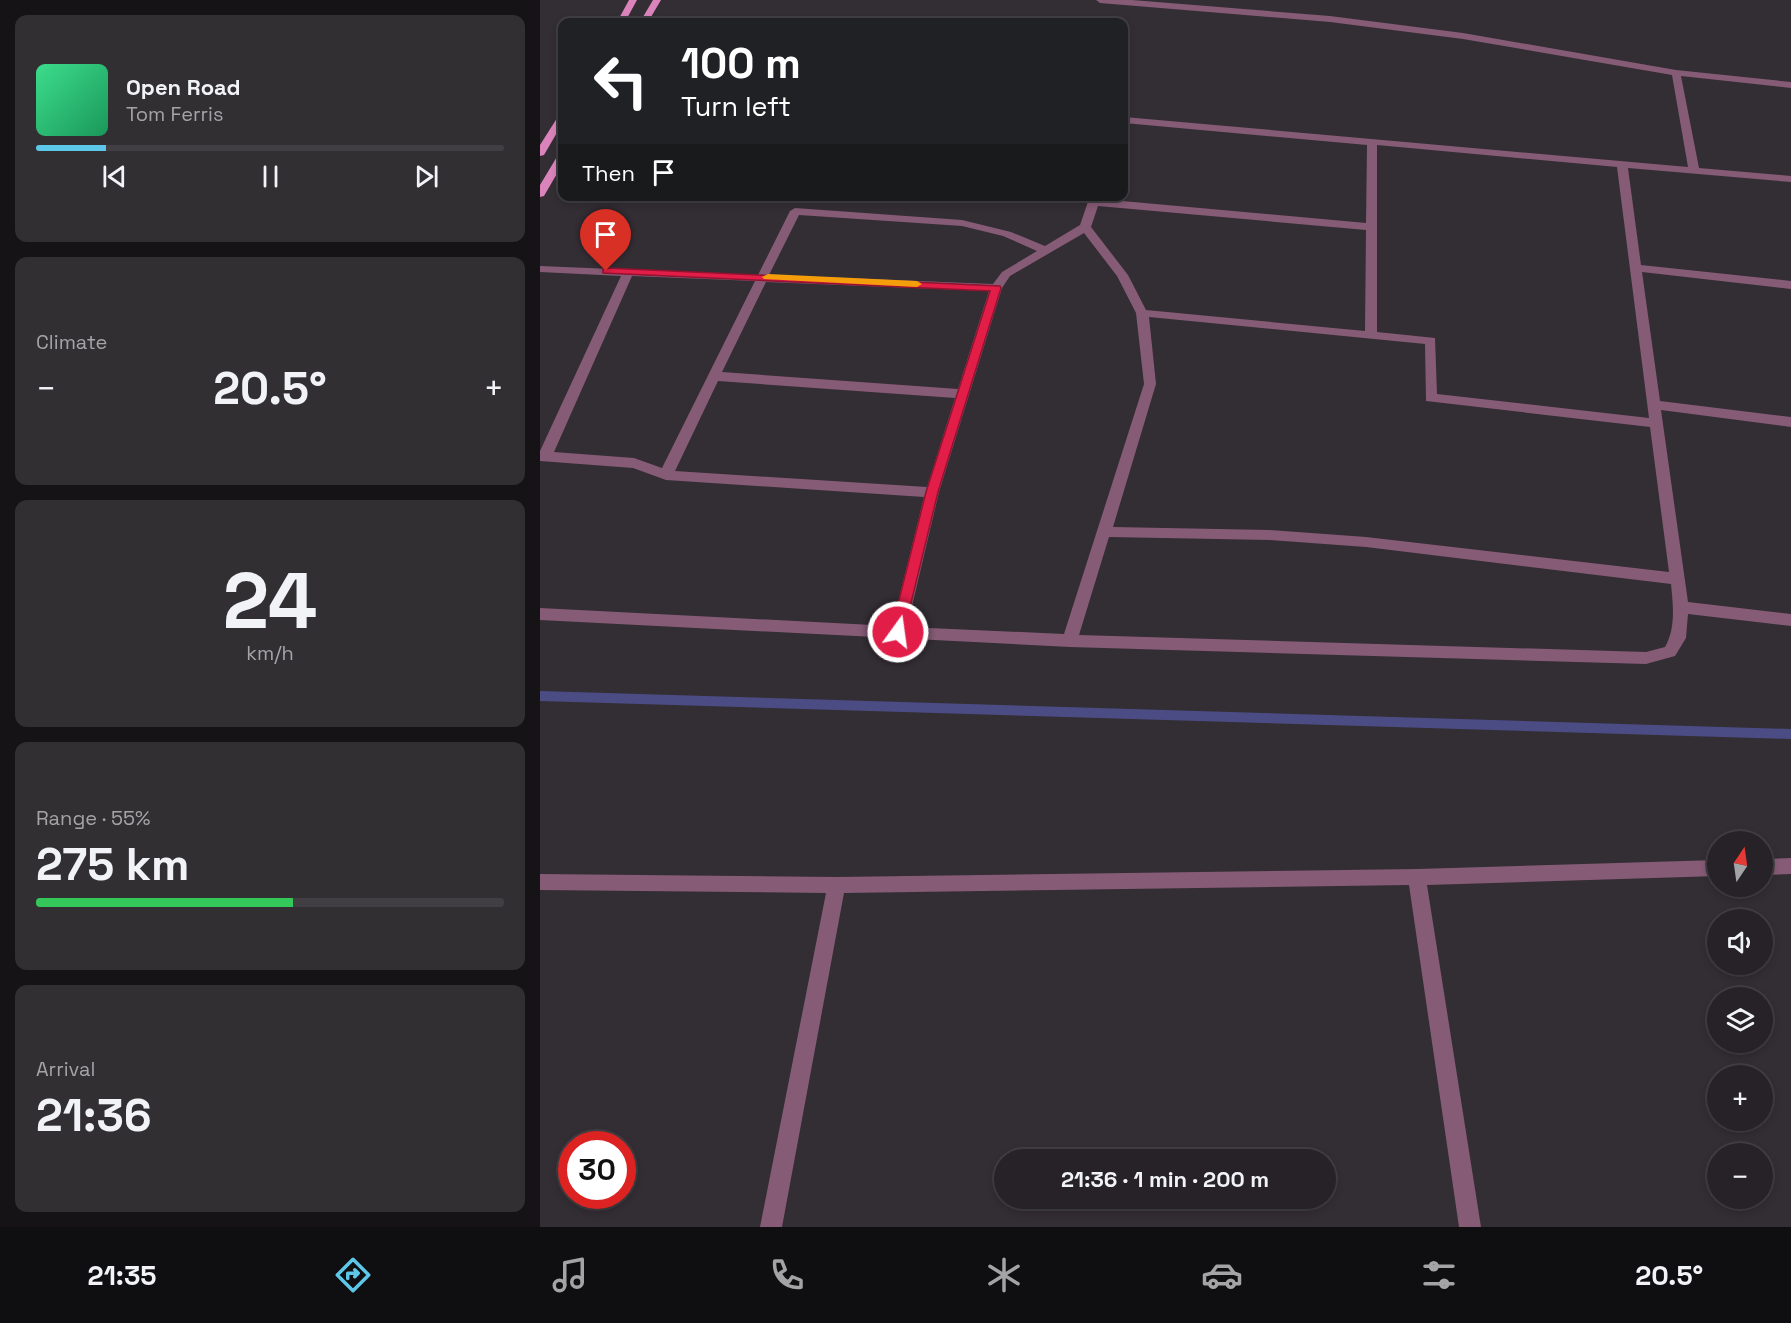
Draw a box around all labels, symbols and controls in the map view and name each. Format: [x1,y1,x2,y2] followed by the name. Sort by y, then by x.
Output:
[681,37,801,90] text: 100 m
[582,42,660,120] icon: left
[126,73,241,101] text: Open Road
[681,89,791,124] text: Turn left
[126,101,224,127] text: Tom Ferris
[647,156,680,189] icon: arrive
[582,159,635,187] text: Then
[98,160,131,193] icon: previous
[254,160,287,193] icon: pause
[410,160,443,193] icon: next
[580,209,631,271] pin
[589,218,622,251] icon: arrive
[36,329,107,355] text: Climate
[213,360,327,417] text: 20.5°
[36,368,56,410] text: −
[484,368,504,410] text: +
[223,551,317,651] text: 24
[866,600,930,664] position arrow
[246,640,294,666] text: km/h
[36,805,150,831] text: Range · 55%
[1707,831,1773,897] north arrow
[1707,831,1773,1209] map controls
[36,836,189,893] text: 275 km
[1707,909,1773,975] button: sound
[1707,987,1773,1053] button: layers
[36,1056,95,1082] text: Arrival
[1707,1065,1773,1131] button: +
[36,1087,152,1144] text: 21:36
[558,1131,636,1209] speed limit sign: 30
[1707,1143,1773,1209] button: −
[1061,1165,1269,1193] text: 21:36 · 1 min · 200 m
[332,1254,374,1296] icon: directions
[549,1254,591,1296] icon: music
[766,1254,808,1296] icon: phone
[983,1254,1025,1296] icon: climate
[1201,1254,1243,1296] icon: car
[1418,1254,1460,1296] icon: filters
[88,1258,157,1293] text: 21:35
[1635,1258,1703,1293] text: 20.5°

